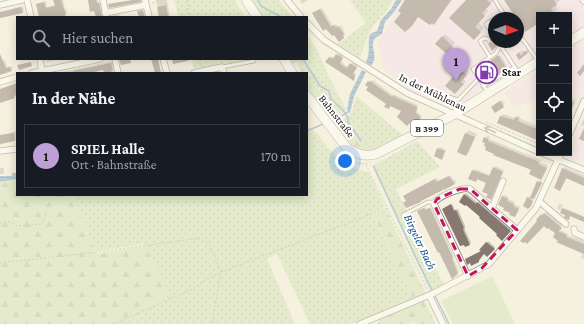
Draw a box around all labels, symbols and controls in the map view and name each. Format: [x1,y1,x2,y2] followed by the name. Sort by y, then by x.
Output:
[488,12,524,48] north arrow
[536,12,572,156] map controls
[536,12,572,48] button: +
[16,16,308,60] search box
[30,27,52,49] icon: search
[62,30,133,46] text: Hier suchen
[443,48,469,81] pin: 1
[536,48,572,84] button: −
[473,59,499,85] fuel station icon: Star
[502,66,522,78] place label: Star
[397,71,469,114] street label: In der Mühlenau
[536,84,572,120] button: locate
[32,89,115,108] text: In der Nähe
[317,92,357,140] street label: Bahnstraße
[411,120,443,136] road number: B 399
[536,120,572,156] button: layers
[485,126,497,133] one-way arrow
[71,141,145,157] text: SPIEL Halle
[44,149,48,164] text: 1
[261,149,291,164] text: 170 m
[335,151,355,171] your location
[71,157,156,172] text: Ort · Bahnstraße
[401,212,439,272] water label: Birgeler Bach

